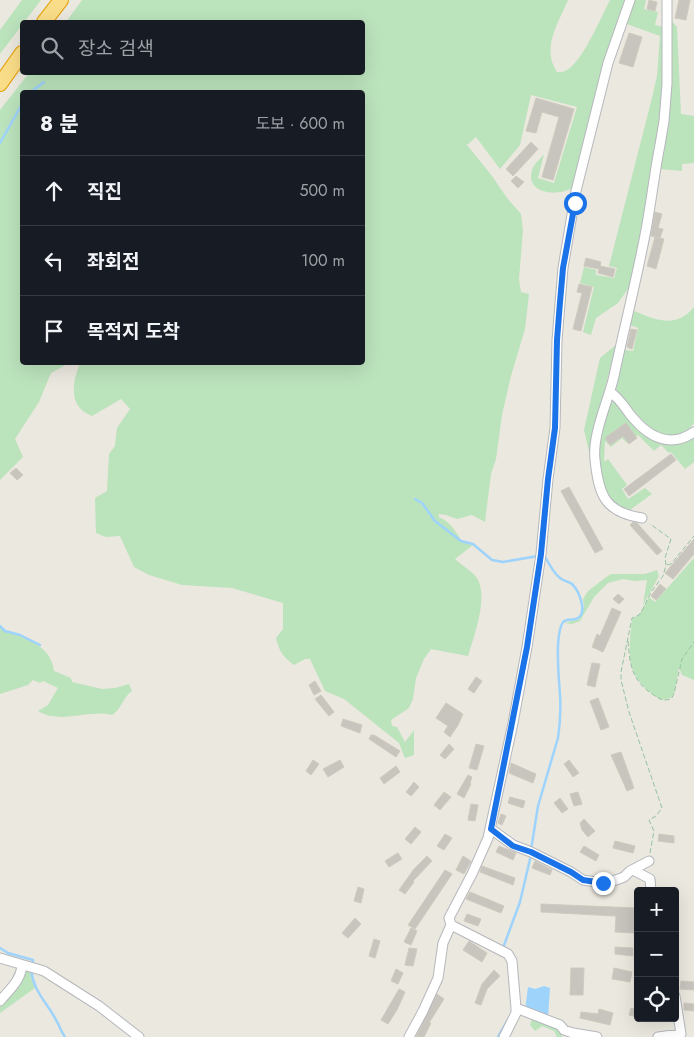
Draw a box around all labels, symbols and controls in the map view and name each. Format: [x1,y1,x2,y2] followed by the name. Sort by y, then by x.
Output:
[20,20,365,75] search box
[38,34,66,62] icon: search
[78,35,154,62] text: 장소 검색
[40,109,79,139] text: 8 분
[255,112,345,135] text: 도보 · 600 m
[40,177,68,205] icon: ahead
[87,178,122,205] text: 직진
[299,179,345,202] text: 500 m
[564,192,587,215] route start
[40,247,68,275] icon: left
[87,248,139,275] text: 좌회전
[301,249,345,272] text: 100 m
[40,317,68,345] icon: arrive
[87,318,180,345] text: 목적지 도착
[592,872,615,895] route end
[634,887,679,1022] map controls
[634,887,679,932] button: +
[634,932,679,977] button: −
[634,977,679,1022] button: locate

